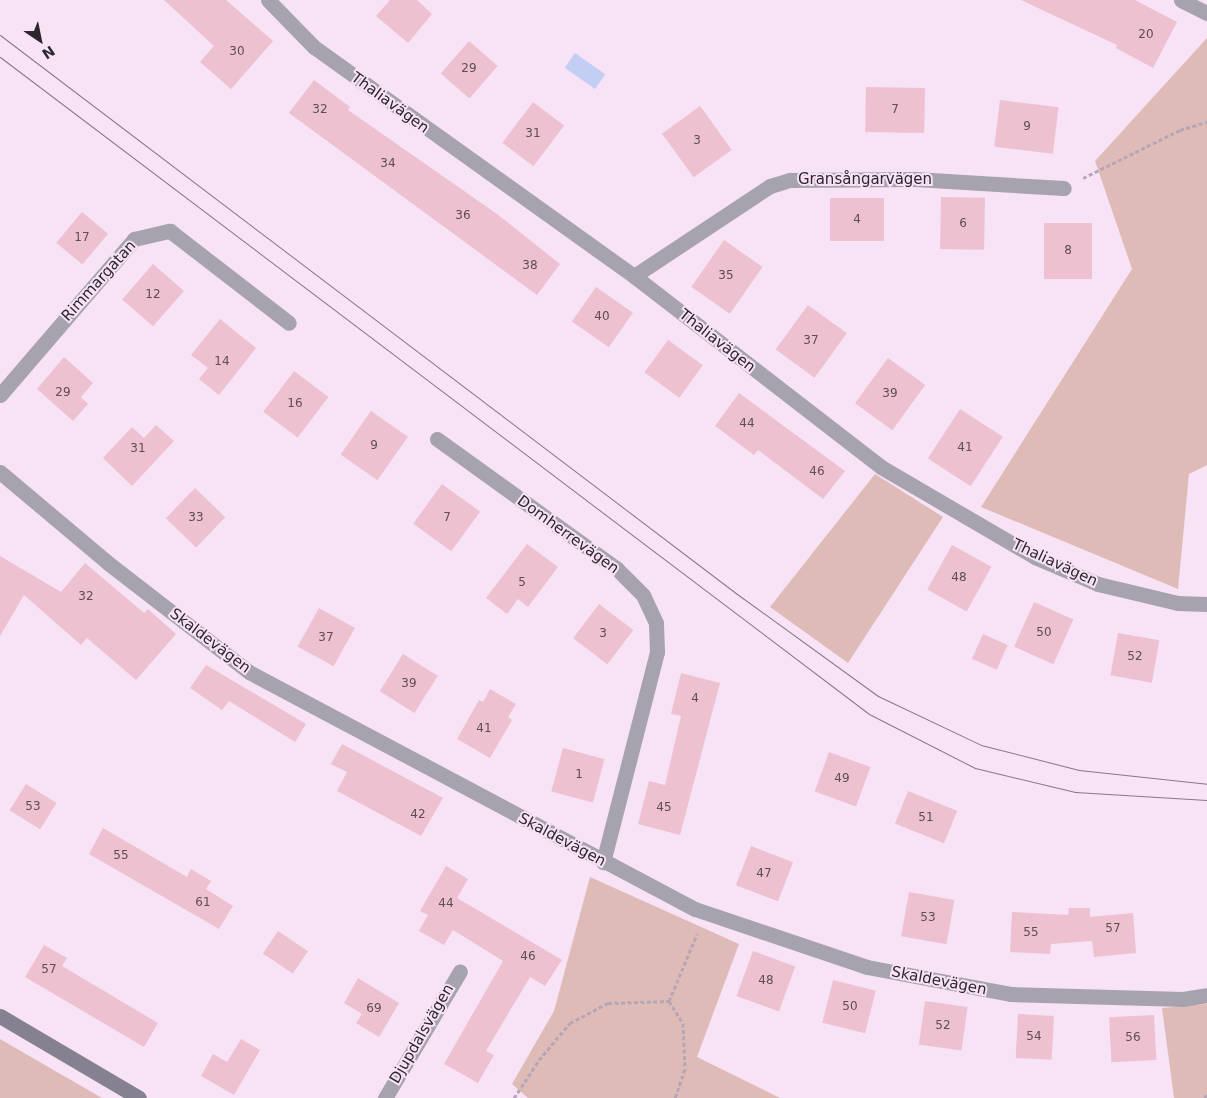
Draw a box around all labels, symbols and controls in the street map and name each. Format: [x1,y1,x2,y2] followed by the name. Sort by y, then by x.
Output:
[15,15,65,65] north arrow
[1138,28,1154,42] house number: 20
[39,43,58,62] text: N
[229,45,245,59] house number: 30
[461,62,477,76] house number: 29
[348,69,432,137] street label: Thaliavägen
[312,103,328,117] house number: 32
[891,103,899,117] house number: 7
[1023,120,1031,134] house number: 9
[525,127,541,141] house number: 31
[693,134,701,148] house number: 3
[380,157,396,171] house number: 34
[798,171,932,189] street label: Gransångarvägen
[455,209,471,223] house number: 36
[853,213,861,227] house number: 4
[959,217,967,231] house number: 6
[74,231,90,245] house number: 17
[58,237,140,325] street label: Rimmargatan
[1064,244,1072,258] house number: 8
[522,259,538,273] house number: 38
[718,269,734,283] house number: 35
[145,288,161,302] house number: 12
[675,306,759,376] street label: Thaliavägen
[594,310,610,324] house number: 40
[803,334,819,348] house number: 37
[214,355,230,369] house number: 14
[55,386,71,400] house number: 29
[882,387,898,401] house number: 39
[287,397,303,411] house number: 16
[739,417,755,431] house number: 44
[370,439,378,453] house number: 9
[957,441,973,455] house number: 41
[130,442,146,456] house number: 31
[809,465,825,479] house number: 46
[514,492,622,578] street label: Domherrevägen
[188,511,204,525] house number: 33
[443,511,451,525] house number: 7
[1010,535,1100,591] street label: Thaliavägen
[951,571,967,585] house number: 48
[518,576,526,590] house number: 5
[78,590,94,604] house number: 32
[166,605,254,677] street label: Skaldevägen
[1036,626,1052,640] house number: 50
[599,627,607,641] house number: 3
[318,631,334,645] house number: 37
[1127,650,1143,664] house number: 52
[401,677,417,691] house number: 39
[691,692,699,706] house number: 4
[476,722,492,736] house number: 41
[575,768,583,782] house number: 1
[834,772,850,786] house number: 49
[25,800,41,814] house number: 53
[656,801,672,815] house number: 45
[410,808,426,822] house number: 42
[515,809,609,871] street label: Skaldevägen
[918,811,934,825] house number: 51
[113,849,129,863] house number: 55
[756,867,772,881] house number: 47
[195,896,211,910] house number: 61
[438,897,454,911] house number: 44
[920,911,936,925] house number: 53
[1105,922,1121,936] house number: 57
[1023,926,1039,940] house number: 55
[520,950,536,964] house number: 46
[41,963,57,977] house number: 57
[890,963,988,999] street label: Skaldevägen
[758,974,774,988] house number: 48
[386,981,458,1087] street label: Djupdalsvägen
[842,1000,858,1014] house number: 50
[366,1002,382,1016] house number: 69
[935,1019,951,1033] house number: 52
[1026,1030,1042,1044] house number: 54
[1125,1031,1141,1045] house number: 56

